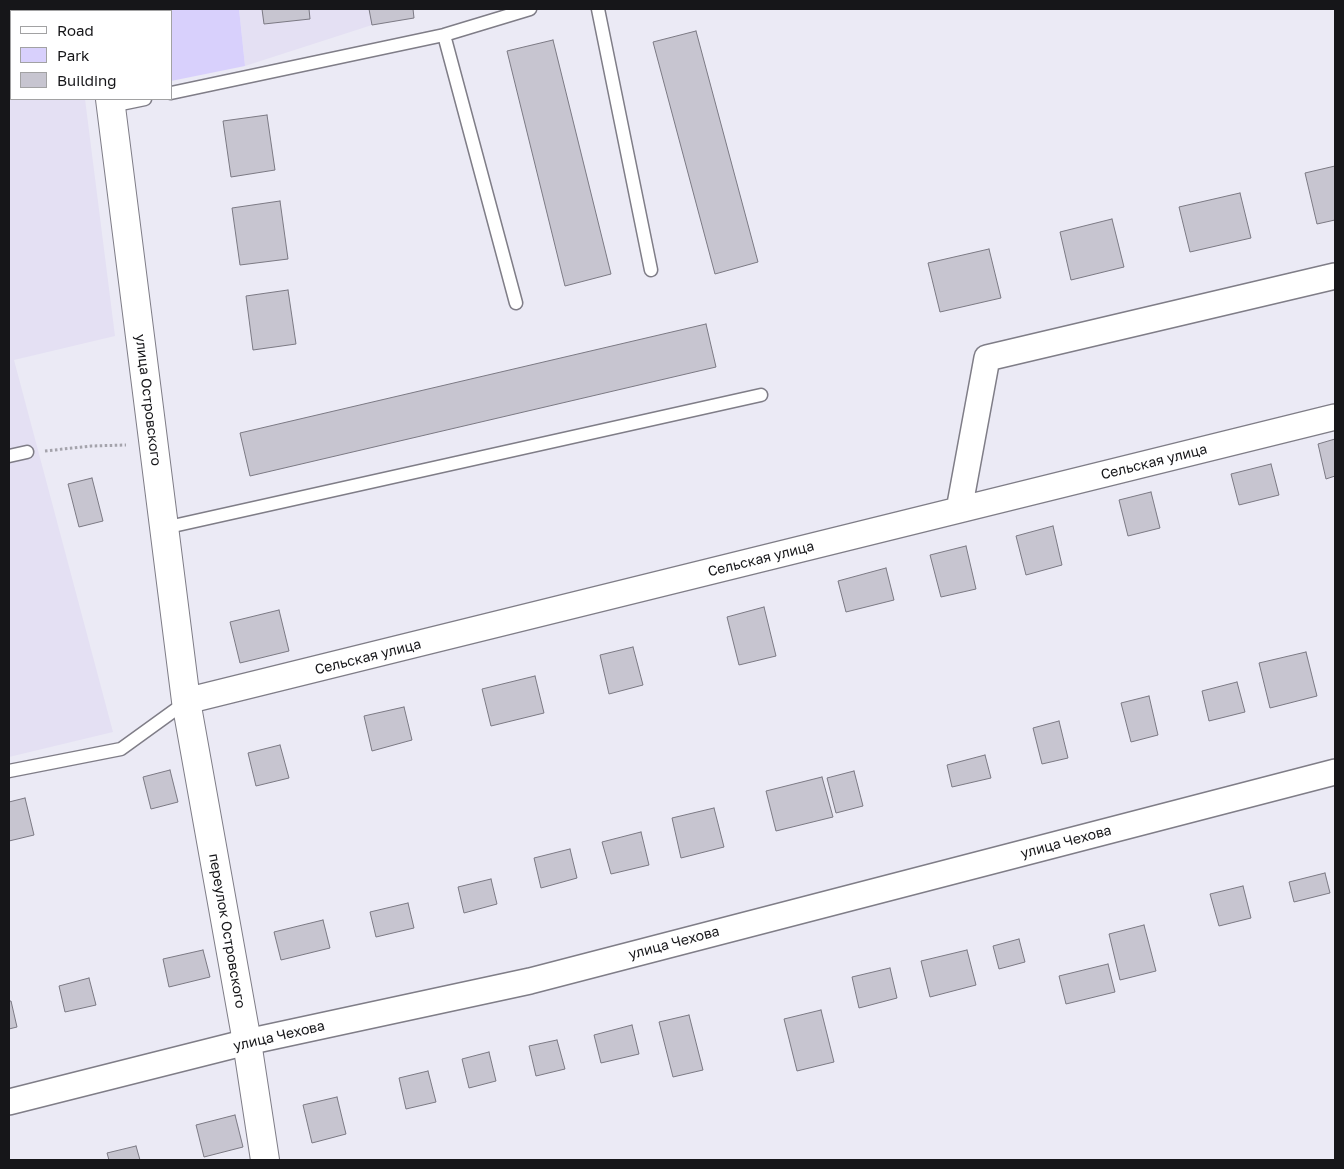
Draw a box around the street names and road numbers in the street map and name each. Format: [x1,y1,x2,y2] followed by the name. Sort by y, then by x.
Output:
[132,333,164,467] street label: улица Островского
[1099,441,1209,483] street label: Сельская улица
[706,538,816,580] street label: Сельская улица
[313,636,423,678] street label: Сельская улица
[1019,822,1113,862] street label: улица Чехова
[205,852,249,1010] street label: переулок Островского
[627,923,721,963] street label: улица Чехова
[232,1017,326,1055] street label: улица Чехова

